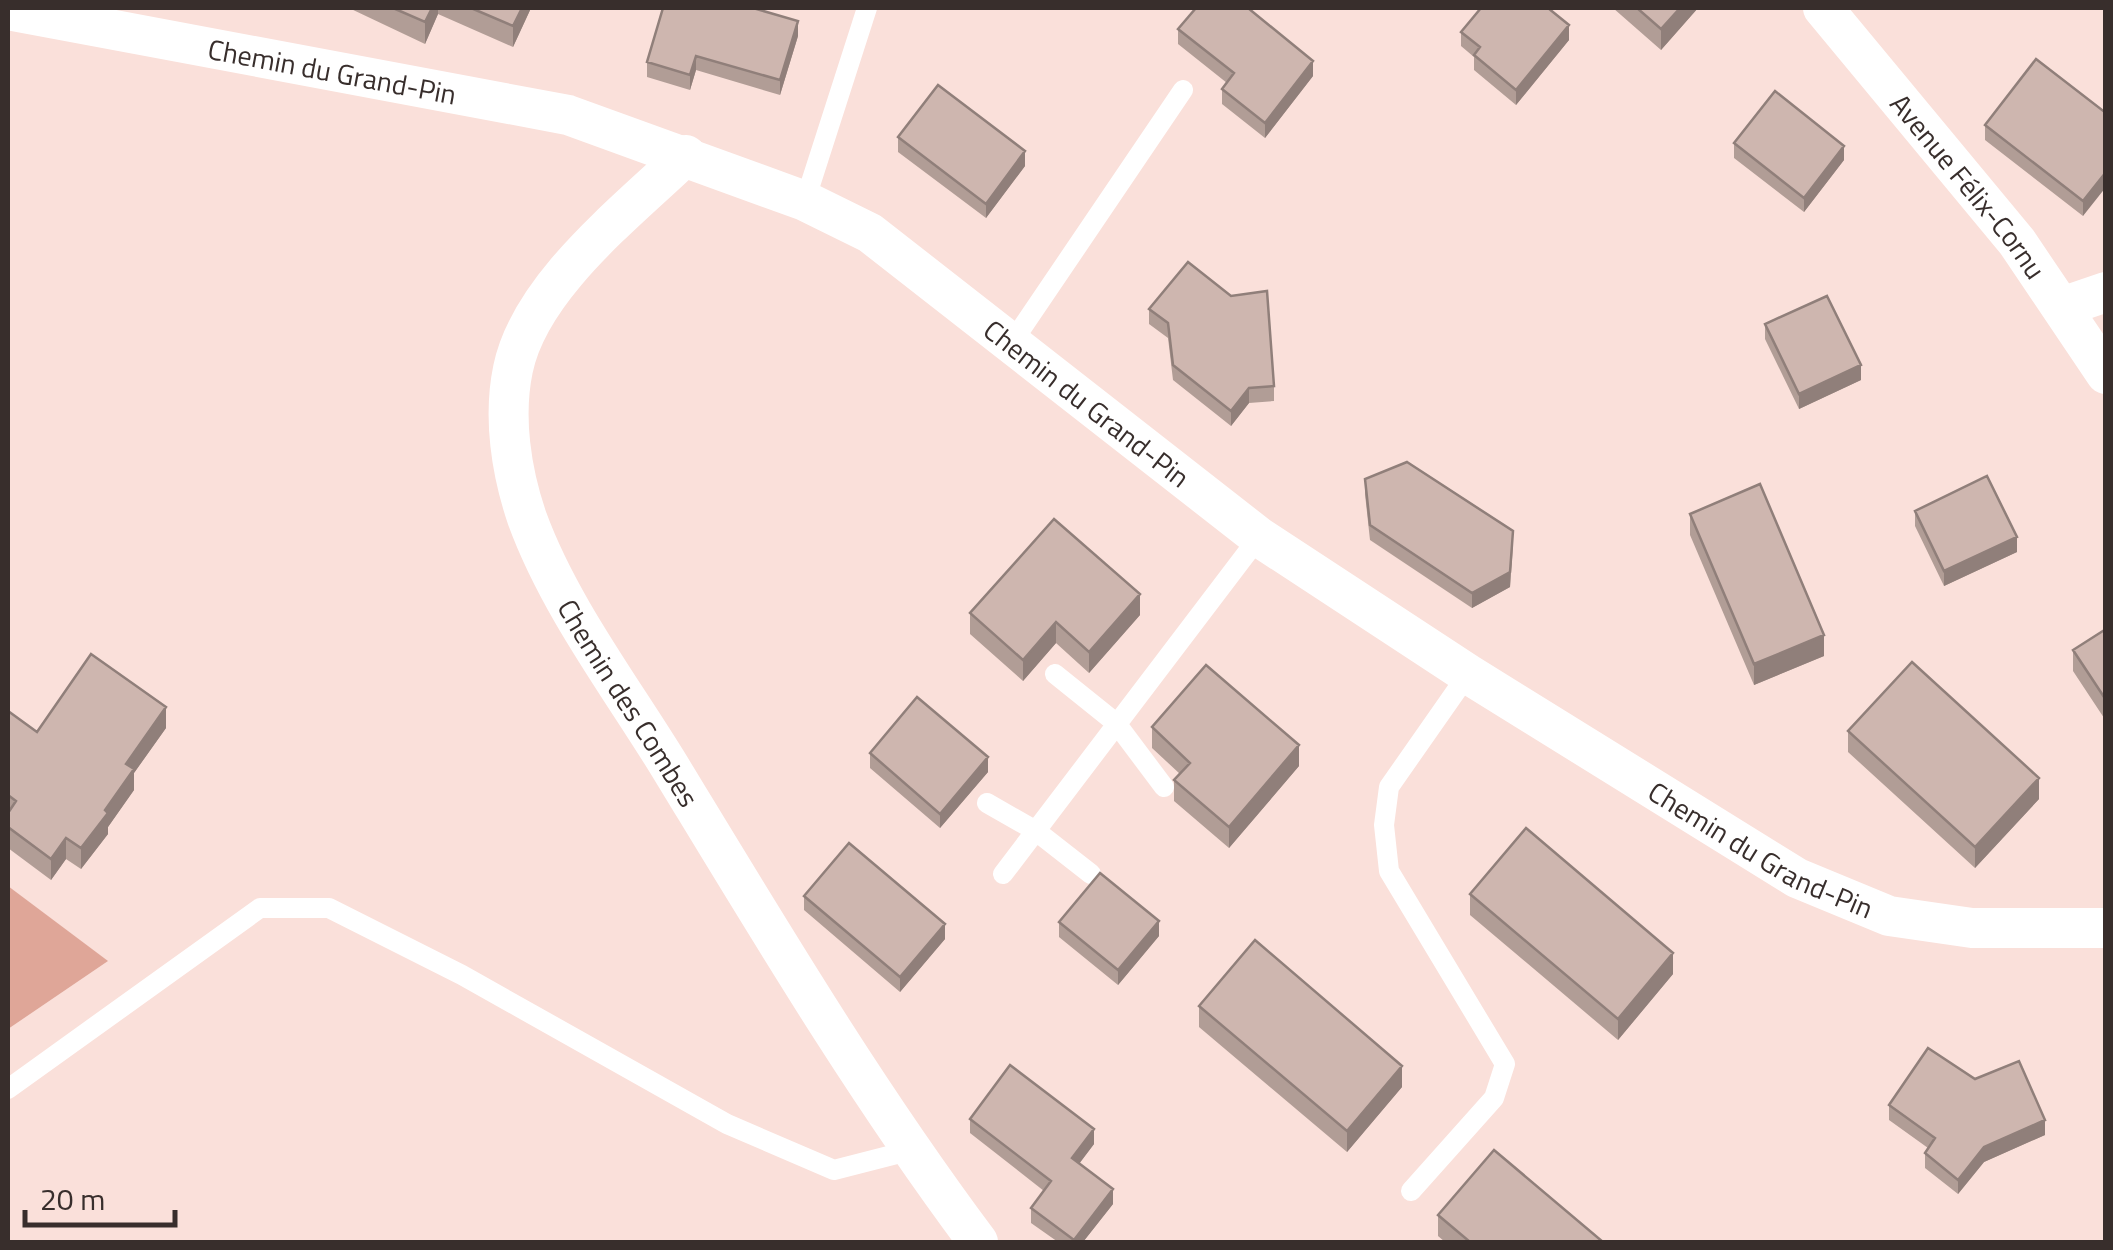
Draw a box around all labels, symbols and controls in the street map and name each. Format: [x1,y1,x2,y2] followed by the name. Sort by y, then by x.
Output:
[205,26,460,115] street label: Chemin du Grand-Pin
[1880,84,2057,287] street label: Avenue Félix-Cornu
[975,308,1200,497] street label: Chemin du Grand-Pin
[547,591,711,815] street label: Chemin des Combes
[1640,770,1880,929] street label: Chemin du Grand-Pin
[25,1165,175,1227] scale bar
[40,1176,105,1222] text: 20 m

